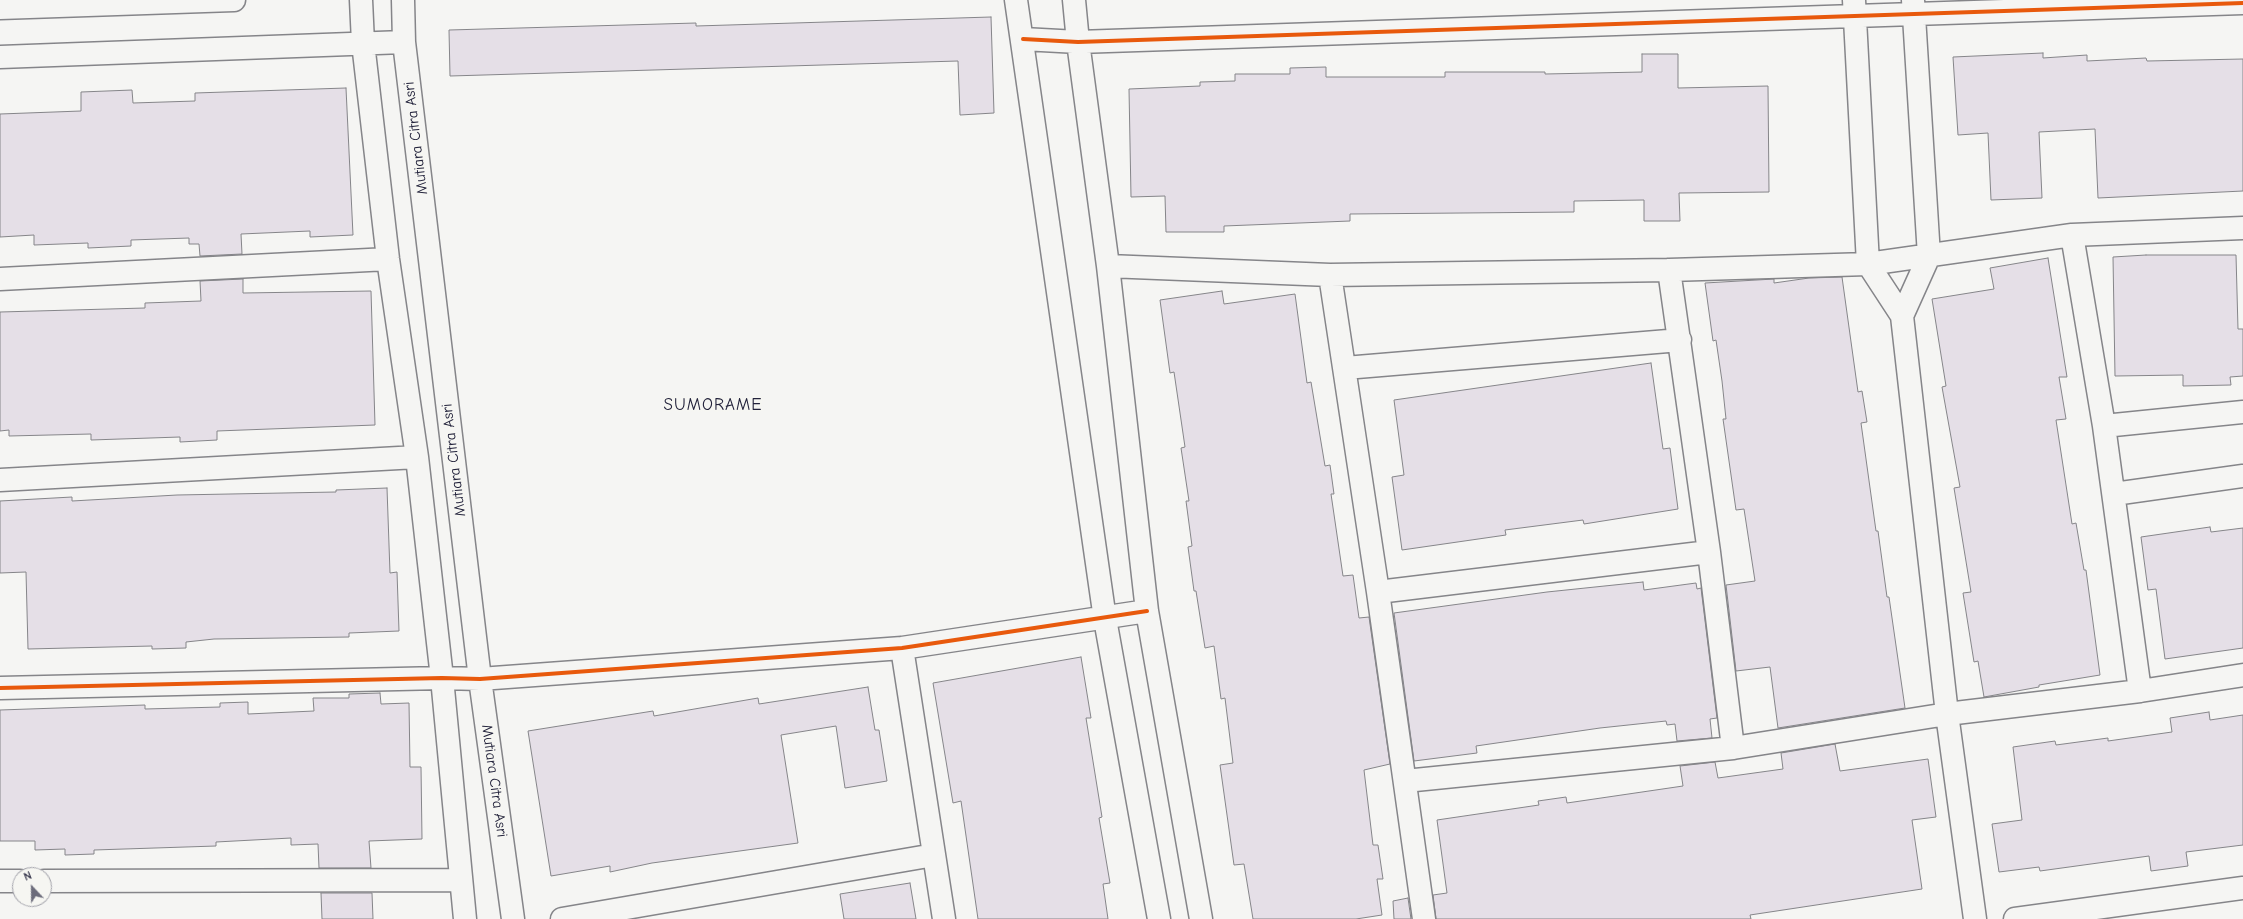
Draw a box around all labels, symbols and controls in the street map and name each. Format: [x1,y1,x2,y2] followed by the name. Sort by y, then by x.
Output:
[400,80,432,196] street label: Mutiara Citra Asri
[664,395,762,415] district label: SUMORAME
[438,402,470,518] street label: Mutiara Citra Asri
[477,723,511,839] street label: Mutiara Citra Asri
[12,867,52,907] north arrow
[22,869,33,884] text: N

